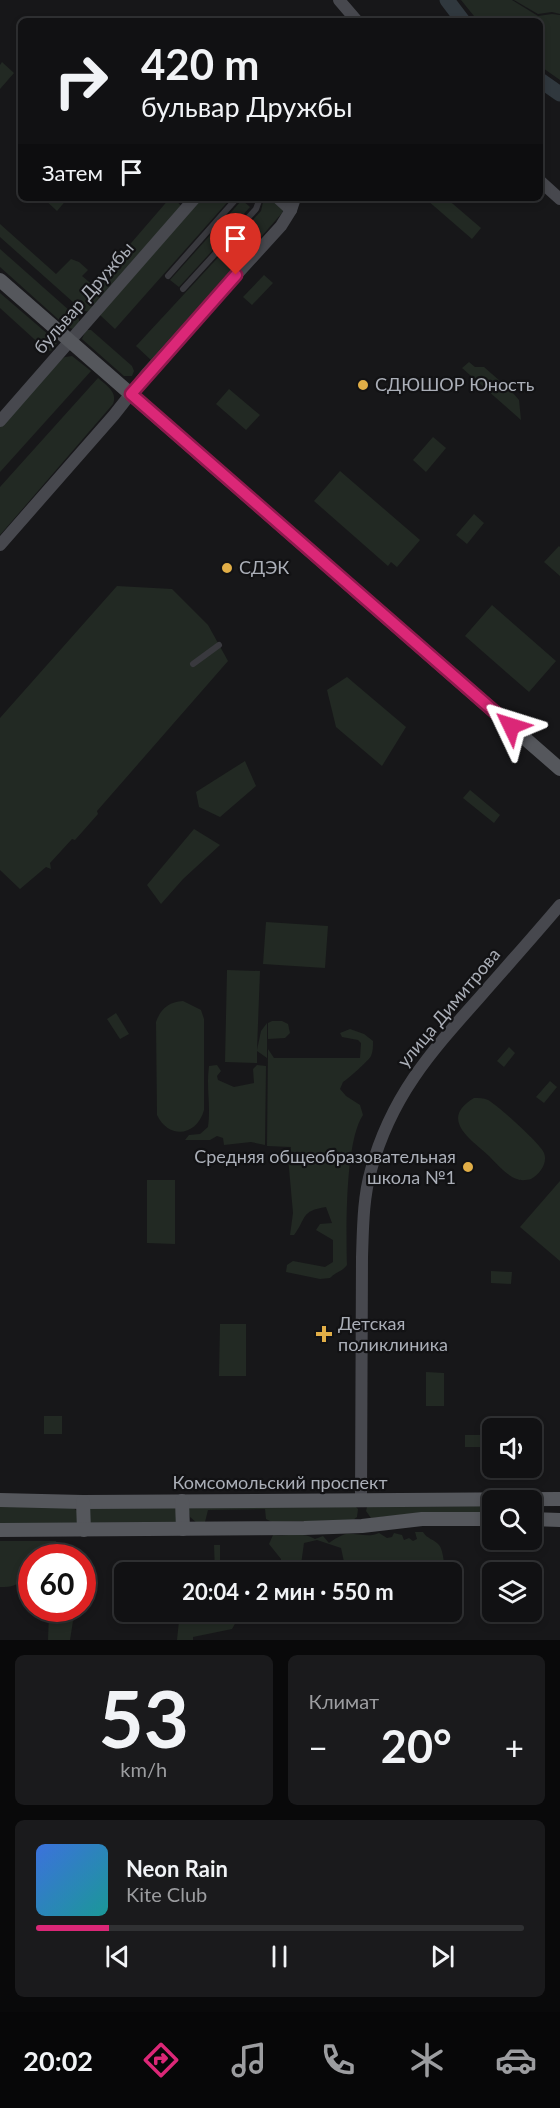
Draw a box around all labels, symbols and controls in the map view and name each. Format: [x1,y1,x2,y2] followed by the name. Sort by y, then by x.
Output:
[141,39,259,89] text: 420 m
[42,42,120,120] icon: right
[141,90,353,123] text: бульвар Дружбы
[115,156,148,189] icon: arrive
[42,159,103,186] text: Затем
[210,213,261,275] pin
[219,222,252,255] icon: arrive
[29,237,138,358] street label: бульвар Дружбы
[375,373,535,395] place label: СДЮШОР Юность
[356,378,370,392] marker: СДЮШОР Юность
[239,556,289,578] place label: СДЭК
[220,561,234,575] marker: СДЭК
[479,694,543,758] position arrow
[392,943,504,1071] street label: улица Димитрова
[194,1145,456,1188] place label: Средняя общеобразовательная школа №1
[461,1160,475,1174] marker: Средняя общеобразовательная школа №1
[338,1312,448,1355] place label: Детская поликлиника
[315,1325,333,1343] marker: Детская поликлиника
[482,1418,542,1622] map controls
[482,1418,542,1478] button: sound
[172,1471,388,1493] street label: Комсомольский проспект
[482,1490,542,1550] button: search
[18,1544,96,1622] speed limit sign: 60
[482,1562,542,1622] button: layers
[182,1578,394,1605] text: 20:04 · 2 мин · 550 m
[99,1671,189,1765] text: 53
[309,1689,379,1713] text: Климат
[381,1719,452,1773] text: 20°
[309,1727,328,1767] text: −
[505,1727,524,1767] text: +
[120,1757,167,1781] text: km/h
[126,1855,228,1882] text: Neon Rain
[126,1882,207,1906] text: Kite Club
[101,1940,134,1973] icon: previous
[263,1940,296,1973] icon: pause
[426,1940,459,1973] icon: next
[140,2039,182,2081] icon: directions
[228,2039,270,2081] icon: music
[317,2039,359,2081] icon: phone
[406,2039,448,2081] icon: climate
[495,2039,537,2081] icon: car
[23,2044,93,2077] text: 20:02

